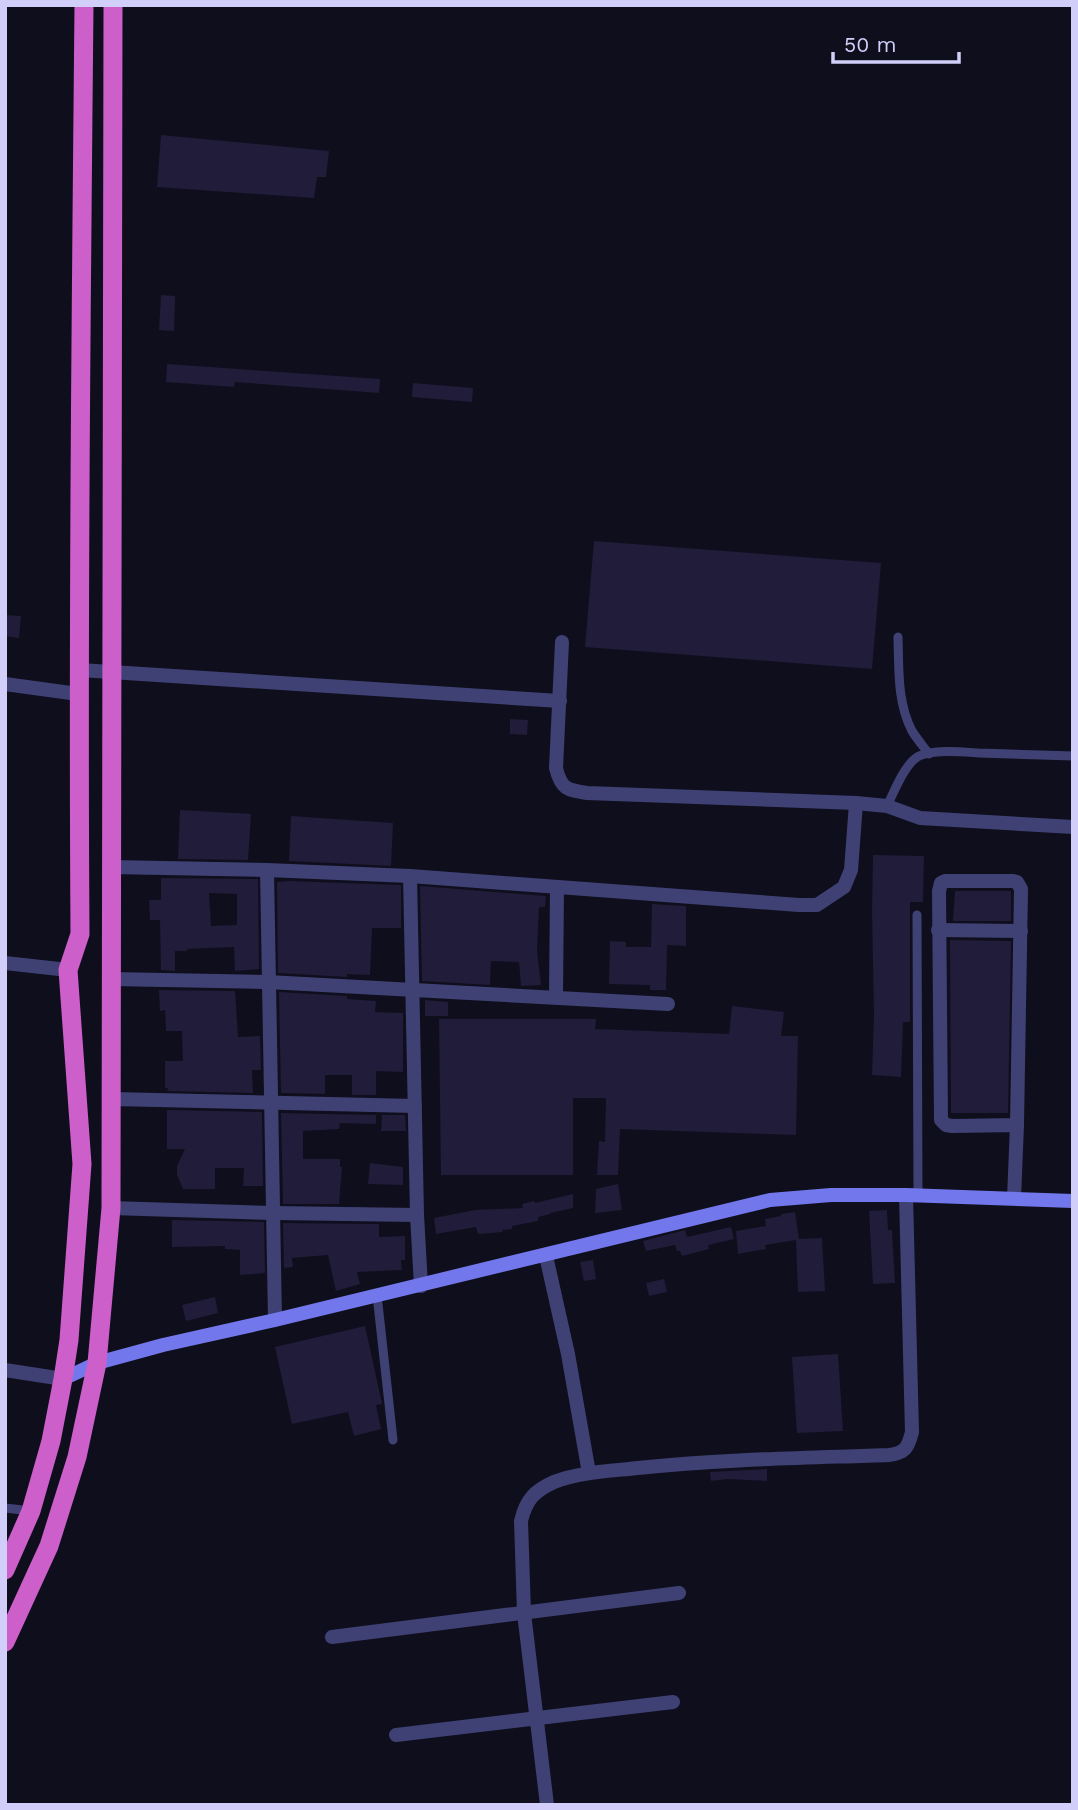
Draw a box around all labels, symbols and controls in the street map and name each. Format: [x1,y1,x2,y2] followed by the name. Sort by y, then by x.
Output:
[833,21,959,65] scale bar
[844,32,896,57] text: 50 m

